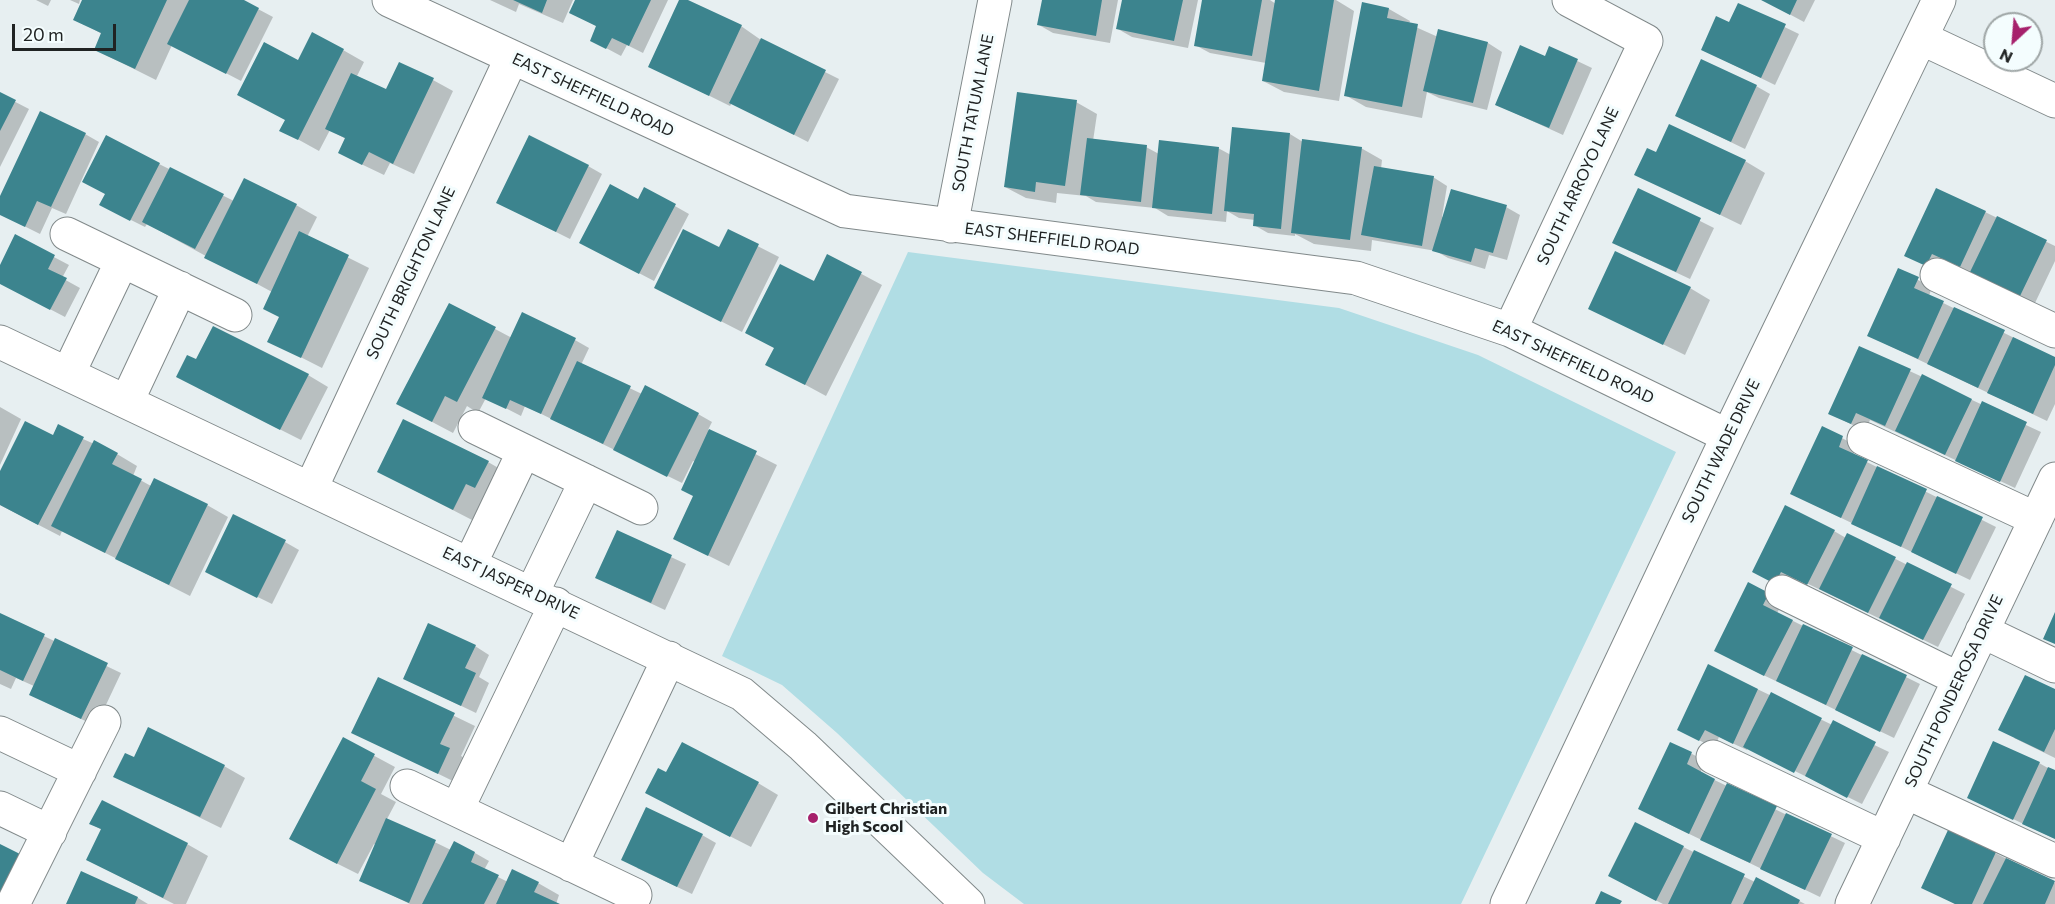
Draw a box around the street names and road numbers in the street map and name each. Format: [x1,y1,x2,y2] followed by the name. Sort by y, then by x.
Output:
[948,33,998,193] street label: SOUTH TATUM LANE
[509,49,677,141] street label: EAST SHEFFIELD ROAD
[1533,104,1623,268] street label: SOUTH ARROYO LANE
[362,184,460,362] street label: SOUTH BRIGHTON LANE
[963,219,1141,259] street label: EAST SHEFFIELD ROAD
[1489,316,1657,408] street label: EAST SHEFFIELD ROAD
[1678,376,1764,526] street label: SOUTH WADE DRIVE
[439,543,583,623] street label: EAST JASPER DRIVE
[1901,592,2007,790] street label: SOUTH PONDEROSA DRIVE

